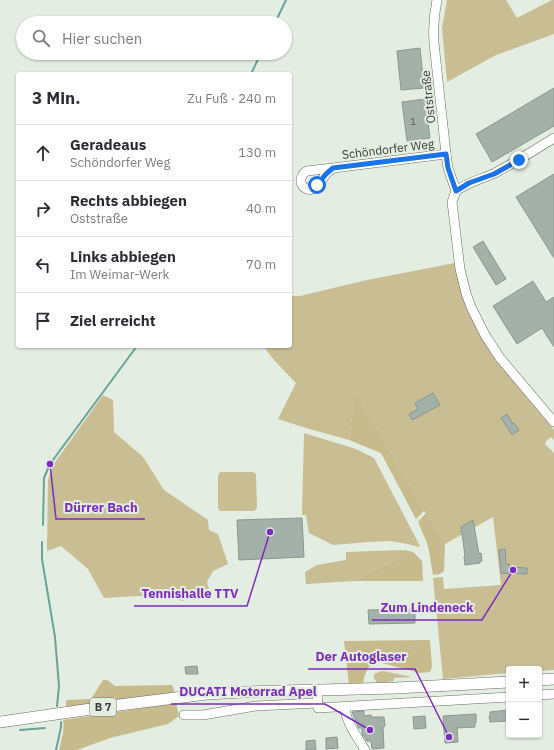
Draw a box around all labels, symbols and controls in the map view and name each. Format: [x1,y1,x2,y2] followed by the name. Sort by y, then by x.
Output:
[16,16,292,60] search box
[30,27,52,49] icon: search
[62,29,142,48] text: Hier suchen
[418,69,438,124] street label: Oststraße
[32,87,80,109] text: 3 Min.
[187,90,276,107] text: Zu Fuß · 240 m
[410,115,416,128] house number: 1
[70,135,146,154] text: Geradeaus
[341,136,436,162] street label: Schöndorfer Weg
[32,142,54,164] icon: ahead
[238,144,276,161] text: 130 m
[510,151,528,169] route end
[70,154,170,171] text: Schöndorfer Weg
[308,176,326,194] route start
[70,191,187,210] text: Rechts abbiegen
[32,198,54,220] icon: right
[246,200,276,217] text: 40 m
[70,210,128,227] text: Oststraße
[70,247,176,266] text: Links abbiegen
[32,254,54,276] icon: left
[246,256,276,273] text: 70 m
[70,266,169,283] text: Im Weimar-Werk
[32,310,54,332] icon: arrive
[70,311,156,330] text: Ziel erreicht
[56,494,145,519] callout: Dürrer Bach
[64,499,138,516] text: Dürrer Bach
[134,581,247,606] callout: Tennishalle TTV
[142,585,239,602] text: Tennishalle TTV
[372,595,482,620] callout: Zum Lindeneck
[380,599,474,616] text: Zum Lindeneck
[308,644,415,669] callout: Der Autoglaser
[315,648,407,665] text: Der Autoglaser
[506,666,542,738] map controls
[506,666,542,702] button: +
[171,679,325,704] callout: DUCATI Motorrad Apel
[179,683,317,700] text: DUCATI Motorrad Apel
[90,698,116,716] road number: B 7
[506,702,542,738] button: −

